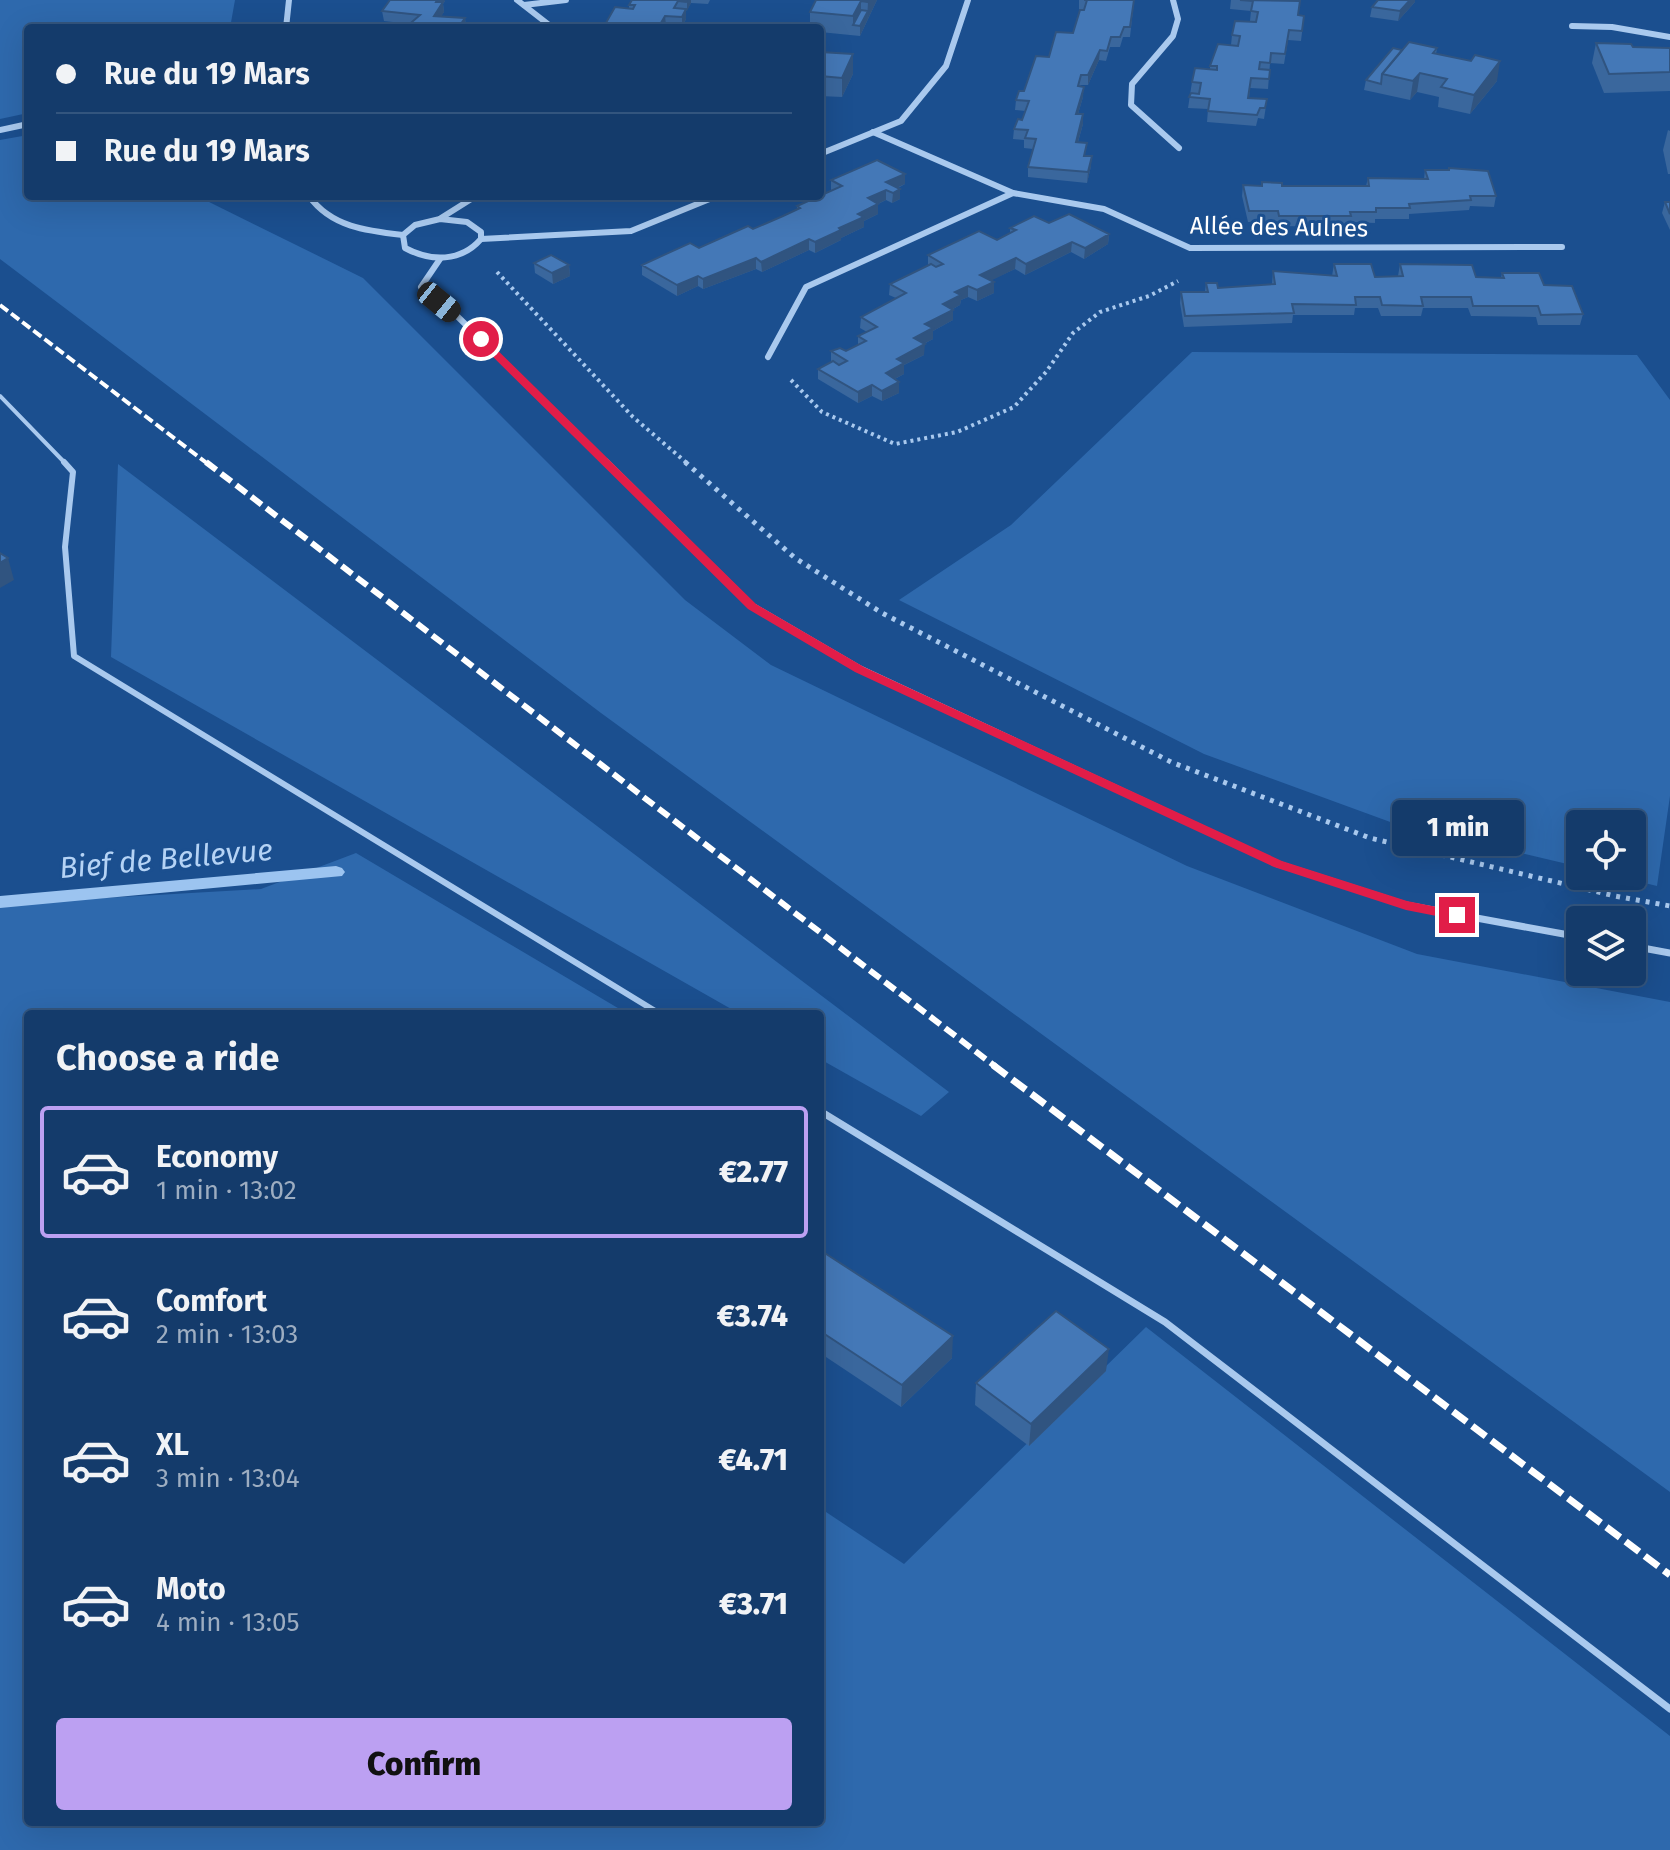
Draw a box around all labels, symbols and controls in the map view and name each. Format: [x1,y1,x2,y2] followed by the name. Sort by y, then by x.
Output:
[104,56,310,92] text: Rue du 19 Mars
[104,133,310,169] text: Rue du 19 Mars
[1190,211,1368,243] street label: Allée des Aulnes
[413,278,465,326] car
[463,321,499,357] route start
[1391,799,1523,855] callout: 1 min
[1566,810,1646,986] map controls
[1566,810,1646,890] button: locate
[1427,812,1489,843] text: 1 min
[58,832,274,886] water label: Bief de Bellevue
[1439,897,1475,933] route end
[1566,906,1646,986] button: layers
[56,1036,279,1080] text: Choose a ride
[60,1136,132,1208] icon: car
[156,1139,278,1175] text: Economy
[719,1154,788,1190] text: €2.77
[156,1175,297,1206] text: 1 min · 13:02
[60,1280,132,1352] icon: car
[156,1283,267,1319] text: Comfort
[717,1298,788,1334] text: €3.74
[156,1319,298,1350] text: 2 min · 13:03
[60,1424,132,1496] icon: car
[156,1427,189,1463] text: XL
[719,1442,788,1478] text: €4.71
[156,1463,300,1494] text: 3 min · 13:04
[60,1568,132,1640] icon: car
[156,1571,226,1607] text: Moto
[719,1586,788,1622] text: €3.71
[156,1607,300,1638] text: 4 min · 13:05
[56,1718,792,1810] button: Confirm

